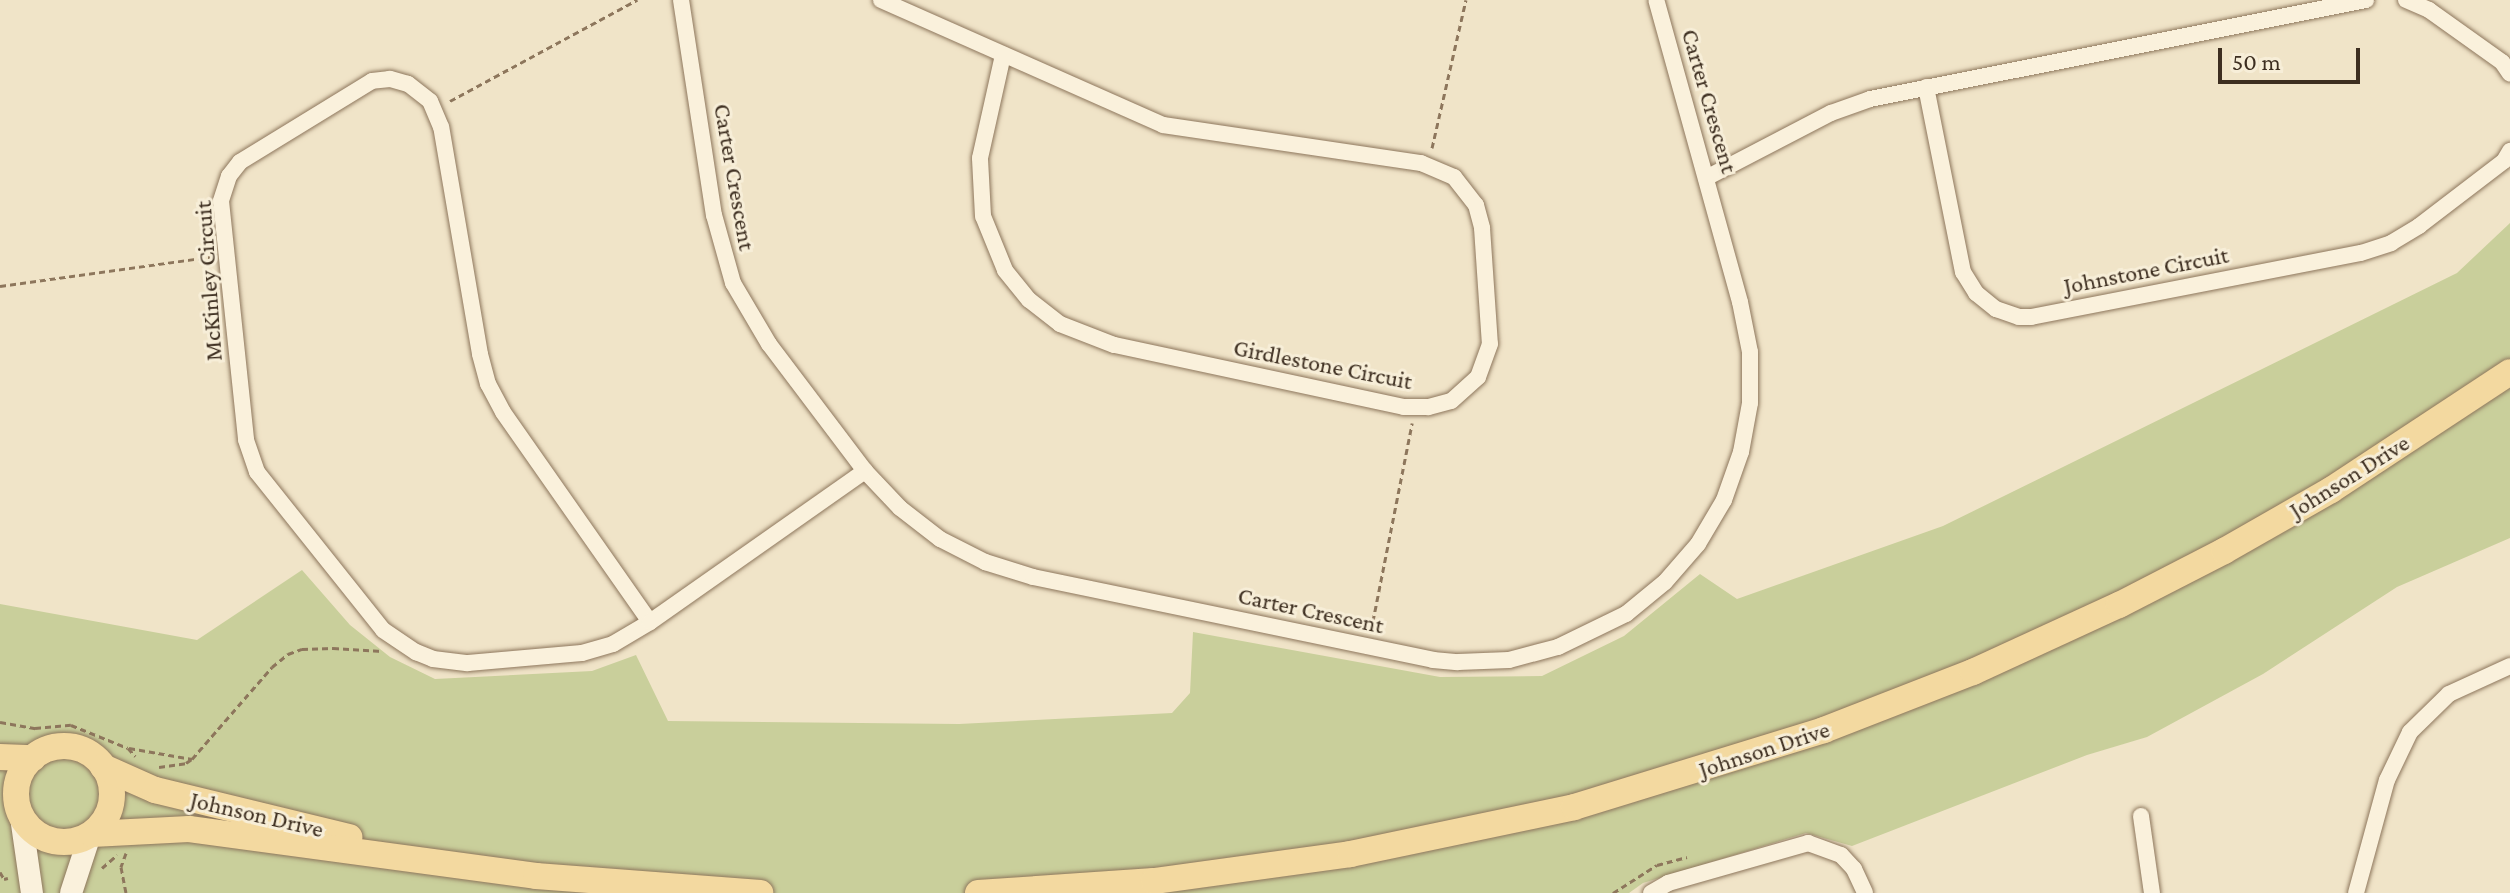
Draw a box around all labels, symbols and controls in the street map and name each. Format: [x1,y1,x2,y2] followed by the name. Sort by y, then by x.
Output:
[1676,26,1744,176] street label: Carter Crescent
[2222,32,2364,82] scale bar
[2232,48,2281,75] text: 50 m
[708,101,762,253] street label: Carter Crescent
[188,200,228,362] street label: McKinley Circuit
[2061,240,2231,300] street label: Johnstone Circuit
[1231,333,1415,395] street label: Girdlestone Circuit
[2284,428,2414,524] street label: Johnson Drive
[1235,580,1387,640] street label: Carter Crescent
[1695,714,1833,784] street label: Johnson Drive
[188,785,326,843] street label: Johnson Drive

